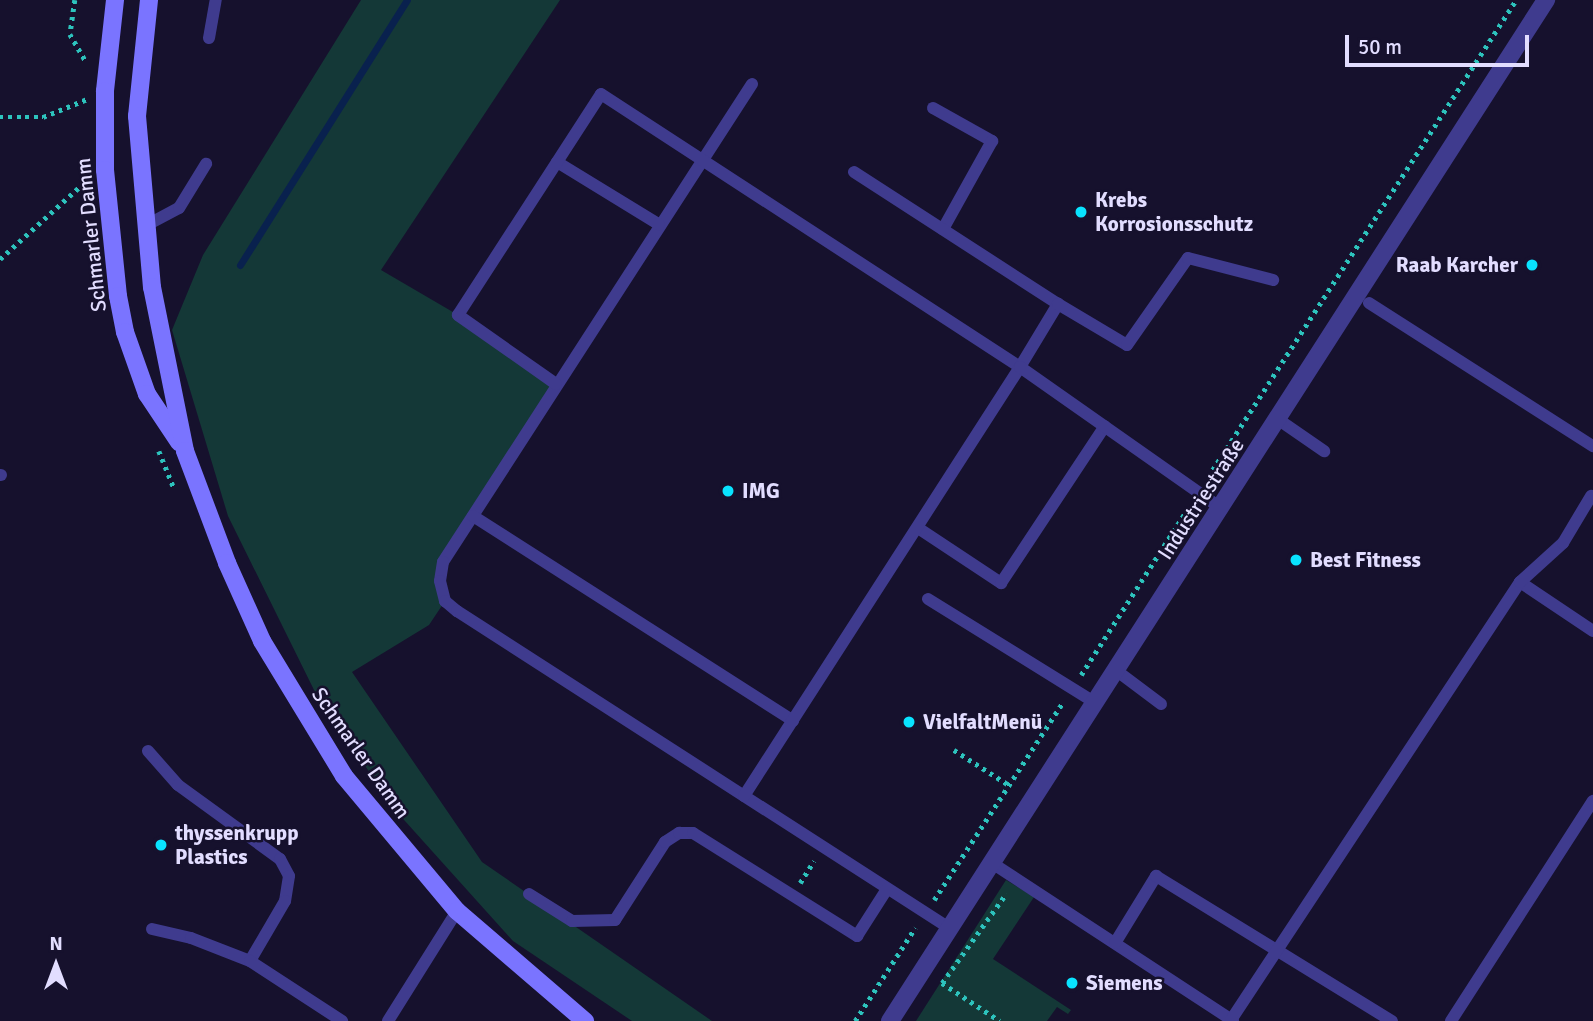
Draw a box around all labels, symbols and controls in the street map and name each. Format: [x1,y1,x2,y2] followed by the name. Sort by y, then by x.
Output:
[1348,21,1532,65] scale bar
[1358,34,1402,60] text: 50 m
[70,157,112,313] street label: Schmarler Damm
[1095,187,1253,237] place label: Krebs Korrosionsschutz
[1073,204,1089,220] marker: Krebs Korrosionsschutz
[1396,252,1518,278] place label: Raab Karcher
[1524,257,1540,273] marker: Raab Karcher
[1152,434,1250,564] street label: Industriestraße
[742,478,780,504] place label: IMG
[720,483,736,499] marker: IMG
[1310,547,1421,573] place label: Best Fitness
[1288,552,1304,568] marker: Best Fitness
[306,683,416,823] street label: Schmarler Damm
[923,709,1042,735] place label: VielfaltMenü
[901,714,917,730] marker: VielfaltMenü
[175,820,298,870] place label: thyssenkrupp Plastics
[153,837,169,853] marker: thyssenkrupp Plastics
[21,930,91,1000] north arrow
[49,932,63,956] text: N
[1086,970,1163,996] place label: Siemens
[1064,975,1080,991] marker: Siemens

